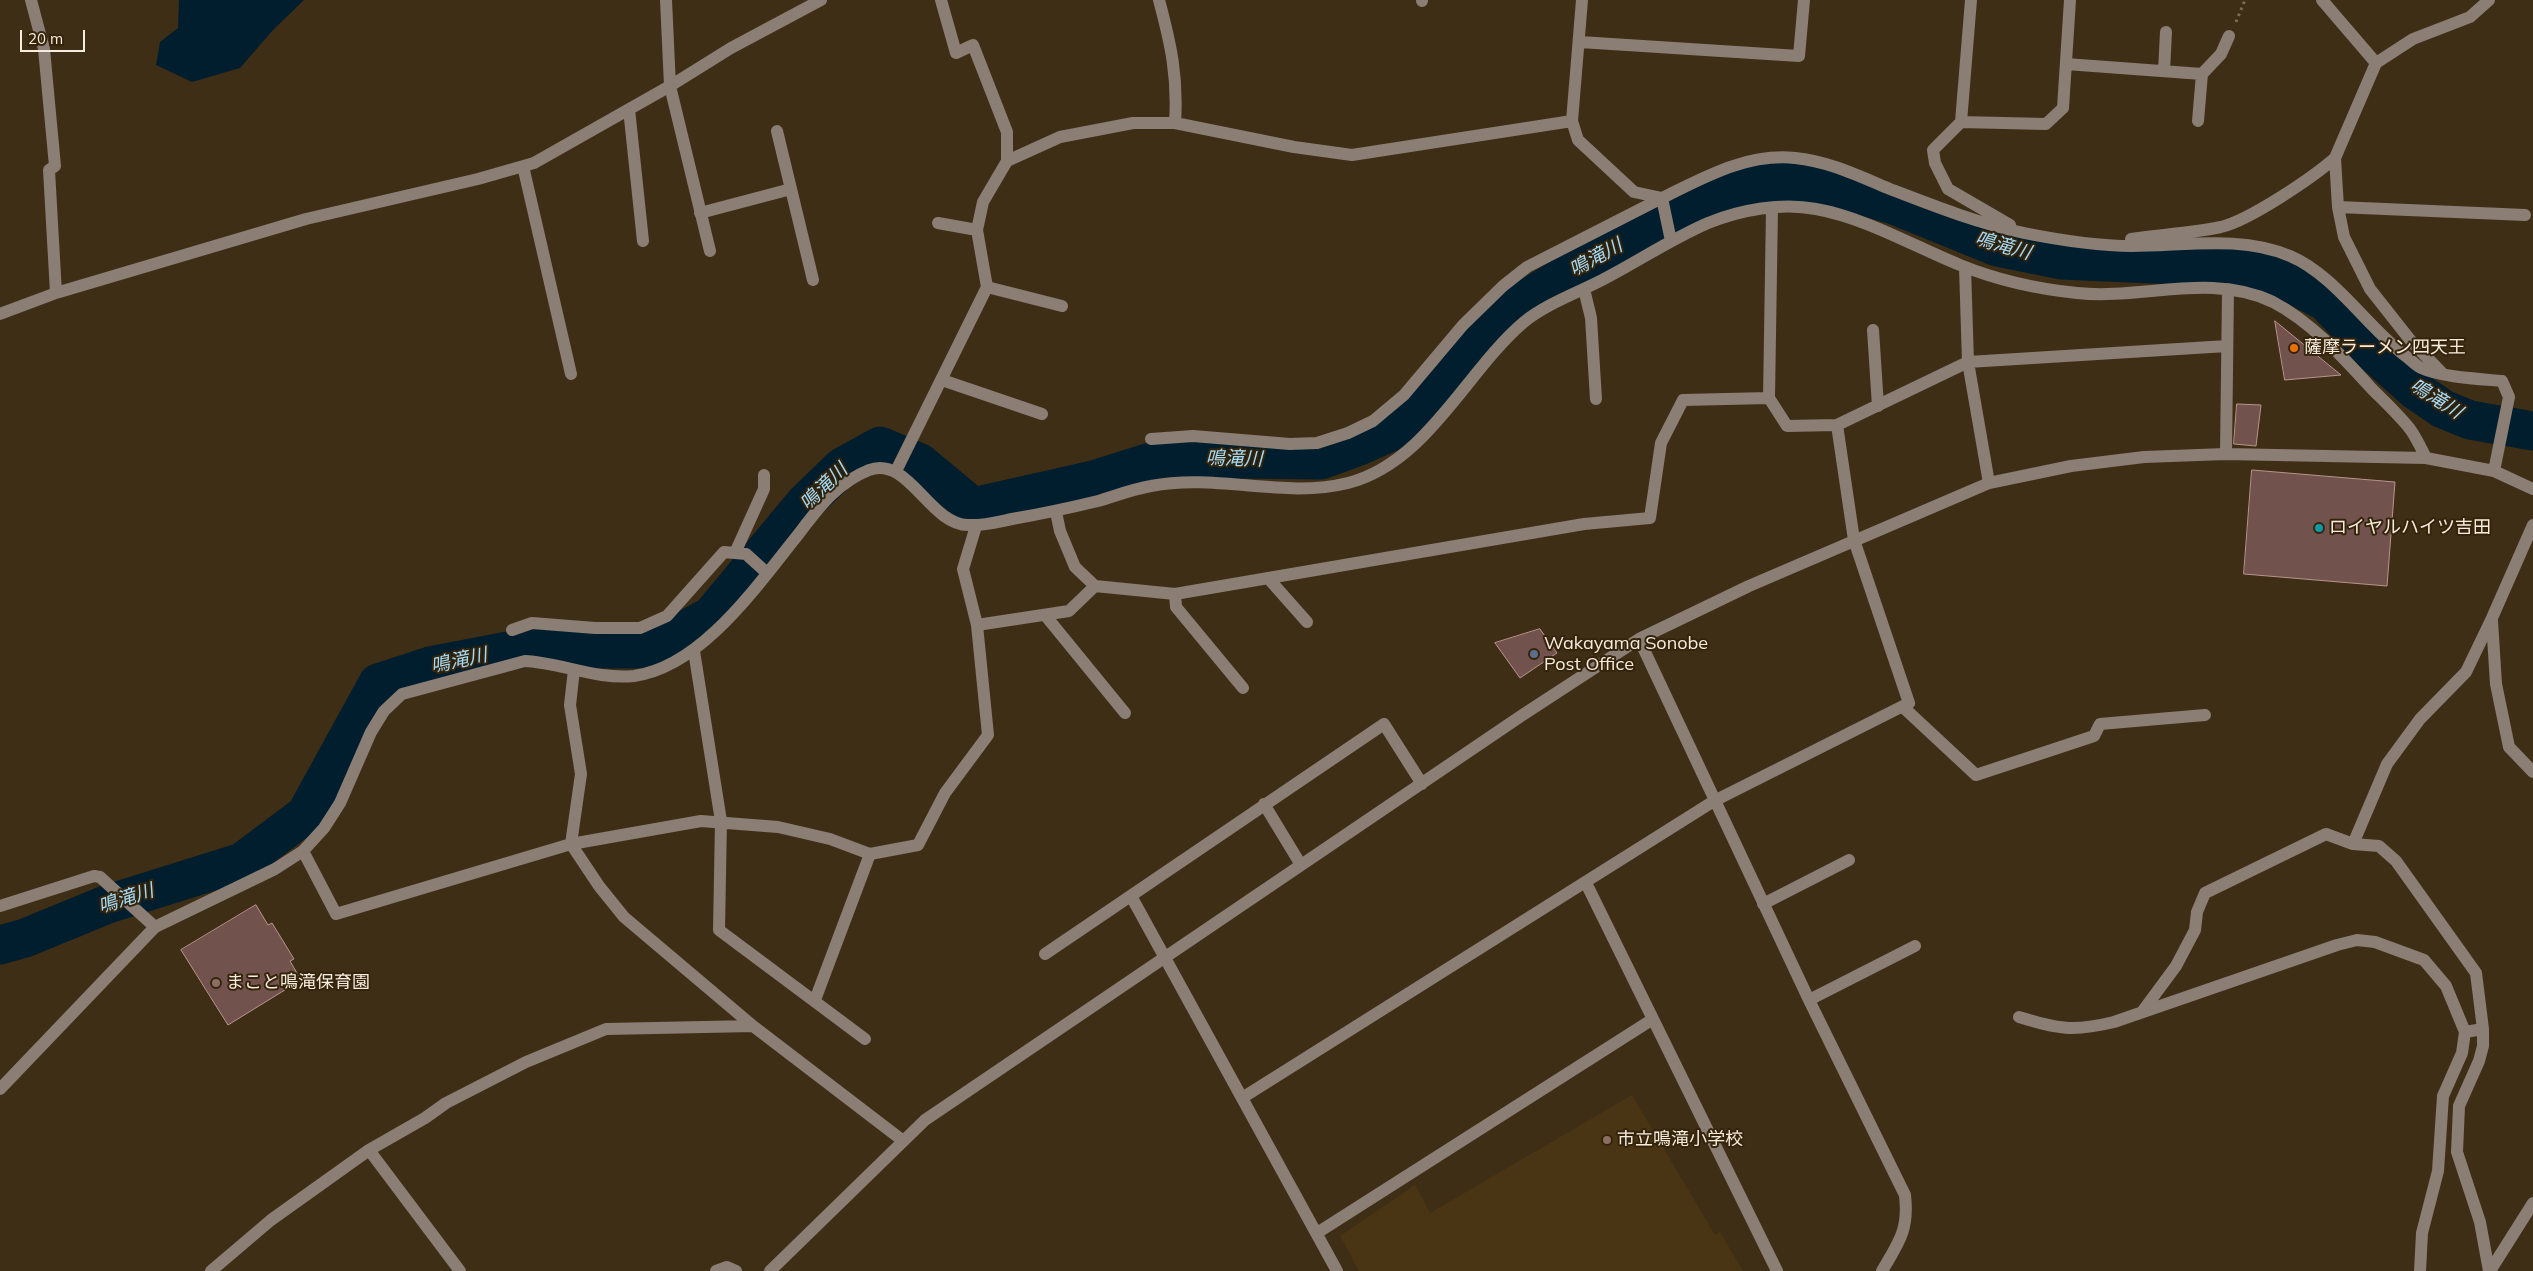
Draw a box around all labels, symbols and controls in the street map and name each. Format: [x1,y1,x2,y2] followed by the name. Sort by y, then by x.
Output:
[22,20,88,52] scale bar
[28,29,63,48] text: 20 m
[1972,227,2034,265] water label: 鳴滝川
[1566,234,1626,282] water label: 鳴滝川
[2304,337,2466,359] place label: 薩摩ラーメン四天王
[2288,342,2300,354] marker: 薩摩ラーメン四天王
[2406,374,2466,424] water label: 鳴滝川
[1205,447,1263,471] water label: 鳴滝川
[796,459,852,515] water label: 鳴滝川
[2329,517,2491,539] place label: ロイヤルハイツ吉田
[2313,522,2325,534] marker: ロイヤルハイツ吉田
[1544,633,1708,676] place label: Wakayama Sonobe Post Office
[429,644,489,678] water label: 鳴滝川
[1528,648,1540,660] marker: Wakayama Sonobe Post Office
[95,879,157,919] water label: 鳴滝川
[226,972,370,994] place label: まこと鳴滝保育園
[210,977,222,989] marker: まこと鳴滝保育園
[1617,1129,1743,1151] place label: 市立鳴滝小学校
[1601,1134,1613,1146] marker: 市立鳴滝小学校

